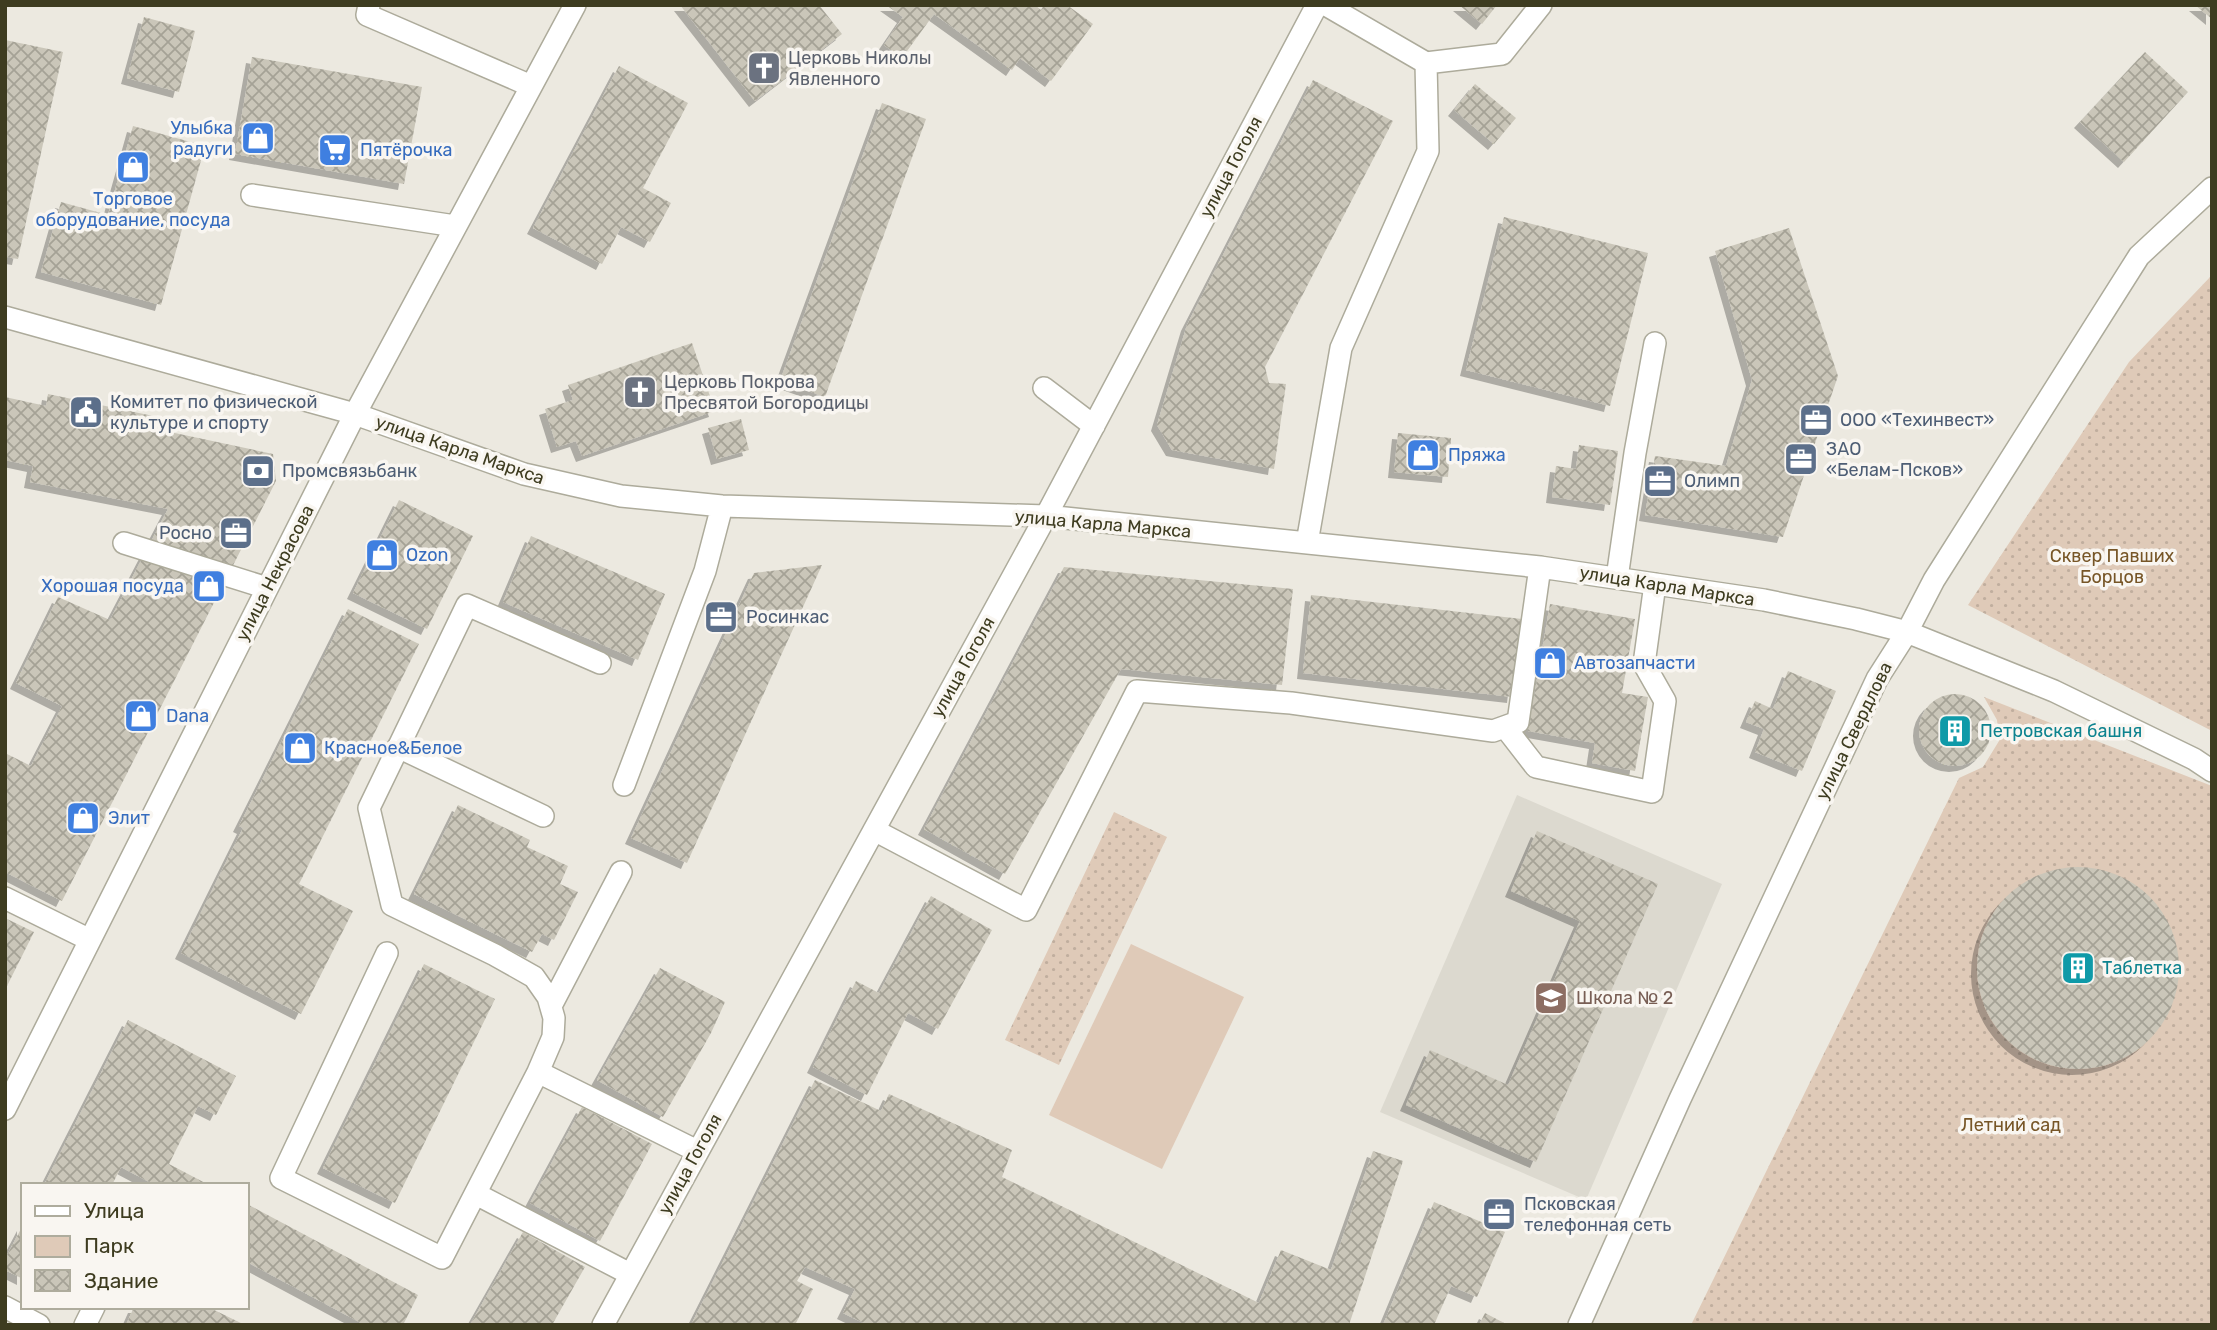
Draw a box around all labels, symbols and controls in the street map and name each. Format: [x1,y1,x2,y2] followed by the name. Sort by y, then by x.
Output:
[788,47,931,90] place label: Церковь Николы Явленного
[745,49,783,87] church icon: Церковь Николы Явленного
[1195,113,1267,221] street label: улица Гоголя
[171,117,233,160] place label: Улыбка радуги
[239,119,277,157] shop icon: Улыбка радуги
[316,131,354,169] supermarket icon: Пятёрочка
[360,139,453,161] place label: Пятёрочка
[114,148,152,186] shop icon: Торговое оборудование, посуда
[36,188,230,231] place label: Торговое оборудование, посуда
[664,371,869,414] place label: Церковь Покрова Пресвятой Богородицы
[621,373,659,411] church icon: Церковь Покрова Пресвятой Богородицы
[110,391,317,434] place label: Комитет по физической культуре и спорту
[67,393,105,431] public building icon: Комитет по физической культуре и спорту
[1797,401,1835,439] office icon: ООО «Техинвест»
[1840,409,1994,431] place label: ООО «Техинвест»
[373,411,547,489] street label: улица Карла Маркса
[1404,436,1442,474] shop icon: Пряжа
[1826,438,1963,481] place label: ЗАО «Белам-Псков»
[1782,440,1820,478] office icon: ЗАО «Белам-Псков»
[1448,444,1506,466] place label: Пряжа
[239,452,277,490] bank icon: Промсвязьбанк
[282,460,418,482] place label: Промсвязьбанк
[1641,462,1679,500] office icon: Олимп
[1684,470,1740,492] place label: Олимп
[231,501,319,645] street label: улица Некрасова
[1014,505,1192,543] street label: улица Карла Маркса
[217,514,255,552] office icon: Росно
[159,522,212,544] place label: Росно
[363,536,401,574] shop icon: Ozon
[406,544,448,566] place label: Ozon
[2050,545,2175,588] park label: Сквер Павших Борцов
[1578,561,1756,611] street label: улица Карла Маркса
[190,567,228,605] shop icon: Хорошая посуда
[41,575,184,597] place label: Хорошая посуда
[702,598,740,636] office icon: Росинкас
[746,606,829,628] place label: Росинкас
[926,613,1000,721] street label: улица Гоголя
[1531,644,1569,682] shop icon: Автозапчасти
[1574,652,1695,674] place label: Автозапчасти
[1811,658,1897,804] street label: улица Свердлова
[122,697,160,735] shop icon: Dana
[166,705,209,727] place label: Dana
[1936,712,1974,750] building icon: Петровская башня
[1980,720,2142,742] place label: Петровская башня
[281,729,319,767] shop icon: Красное&Белое
[324,737,462,759] place label: Красное&Белое
[64,799,102,837] shop icon: Элит
[108,807,150,829] place label: Элит
[2059,949,2097,987] building icon: Таблетка
[2102,957,2182,979] place label: Таблетка
[1532,979,1570,1017] school or university icon: Школа № 2
[1576,987,1673,1009] place label: Школа № 2
[653,1110,727,1218] street label: улица Гоголя
[1961,1114,2061,1136] park label: Летний сад
[21,1183,248,1309] legend
[1524,1193,1671,1236] place label: Псковская телефонная сеть
[1480,1195,1518,1233] office icon: Псковская телефонная сеть
[84,1198,144,1223] text: Улица
[84,1233,134,1258] text: Парк
[84,1268,159,1293] text: Здание

